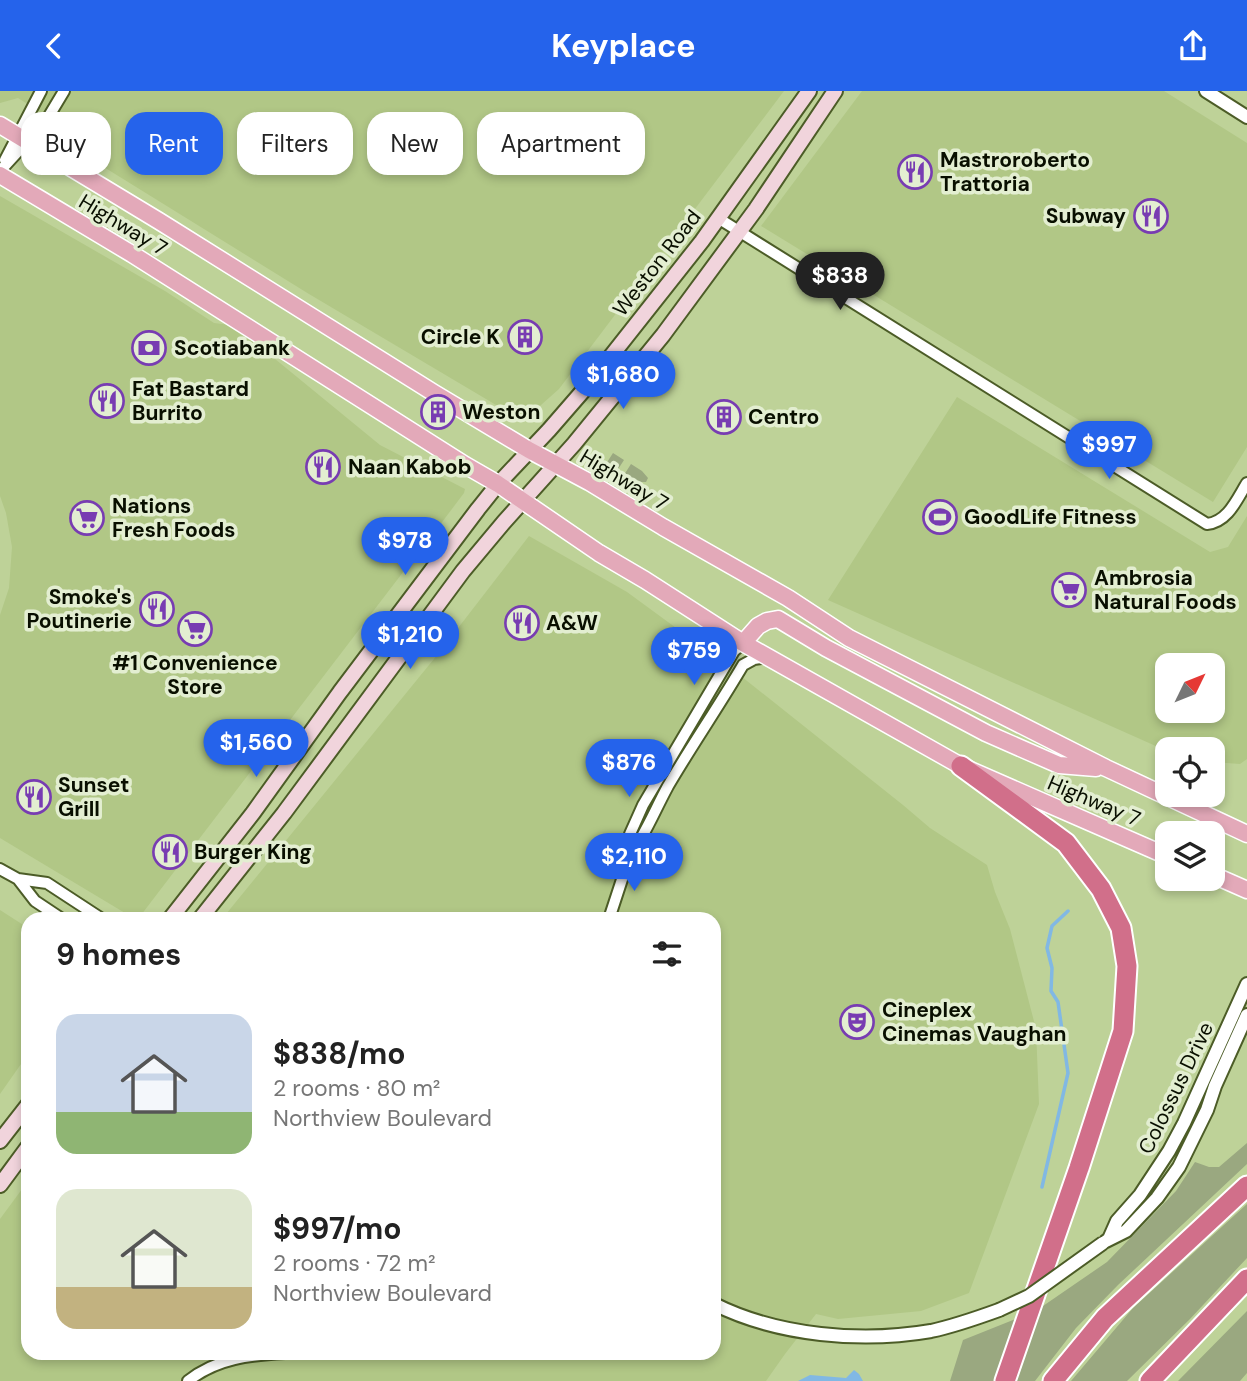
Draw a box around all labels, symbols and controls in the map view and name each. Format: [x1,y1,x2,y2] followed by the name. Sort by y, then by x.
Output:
[551,25,696,67] text: Keyplace
[35,27,73,65] icon: back
[1174,27,1212,65] icon: share
[21,112,111,175] chip: Buy
[125,112,223,175] chip: Rent
[237,112,353,175] chip: Filters
[367,112,463,175] chip: New
[477,112,645,175] chip: Apartment
[940,146,1090,198] place label: Mastroroberto Trattoria
[896,153,934,191] restaurant icon: Mastroroberto Trattoria
[74,188,172,262] street label: Highway 7
[1132,197,1170,235] restaurant icon: Subway
[1046,202,1126,230] place label: Subway
[607,204,707,322] street label: Weston Road
[799,253,881,312] pin: $838
[812,260,868,290] text: $838
[506,318,544,356] building icon: Circle K
[421,323,500,351] place label: Circle K
[130,329,168,367] bank icon: Scotiabank
[174,334,290,362] place label: Scotiabank
[566,351,680,411] pin: $1,680
[586,359,660,389] text: $1,680
[132,375,249,427] place label: Fat Bastard Burrito
[88,382,126,420] restaurant icon: Fat Bastard Burrito
[419,393,457,431] building icon: Weston
[462,398,540,426] place label: Weston
[705,398,743,436] building icon: Centro
[748,403,819,431] place label: Centro
[1068,421,1150,481] pin: $997
[1081,429,1137,459] text: $997
[575,443,673,517] street label: Highway 7
[304,448,342,486] restaurant icon: Naan Kabob
[348,453,471,481] place label: Naan Kabob
[112,492,236,544] place label: Nations Fresh Foods
[921,498,959,536] sports icon: GoodLife Fitness
[68,499,106,537] supermarket icon: Nations Fresh Foods
[964,503,1137,531] place label: GoodLife Fitness
[364,517,446,577] pin: $978
[378,525,433,555] text: $978
[1094,564,1237,616] place label: Ambrosia Natural Foods
[1050,571,1088,609] supermarket icon: Ambrosia Natural Foods
[26,583,132,635] place label: Smoke's Poutinerie
[138,590,176,628] restaurant icon: Smoke's Poutinerie
[503,604,541,642] restaurant icon: A&W
[546,609,598,637] place label: A&W
[176,610,214,648] supermarket icon: #1 Convenience Store
[353,611,467,671] pin: $1,210
[377,619,443,649] text: $1,210
[653,627,735,687] pin: $759
[667,635,721,665] text: $759
[112,649,278,701] place label: #1 Convenience Store
[1155,653,1225,723] north arrow
[1155,653,1225,891] map controls
[199,719,313,779] pin: $1,560
[219,727,293,757] text: $1,560
[1155,737,1225,807] button: locate
[588,739,670,799] pin: $876
[602,747,656,777] text: $876
[1043,769,1145,833] street label: Highway 7
[58,771,129,823] place label: Sunset Grill
[15,778,53,816] restaurant icon: Sunset Grill
[1155,821,1225,891] button: layers
[151,833,189,871] restaurant icon: Burger King
[577,833,691,893] pin: $2,110
[194,838,312,866] place label: Burger King
[601,841,667,871] text: $2,110
[56,935,181,974] text: 9 homes
[648,935,686,973] icon: filters
[882,996,1067,1048] place label: Cineplex Cinemas Vaughan
[838,1003,876,1041] theatre icon: Cineplex Cinemas Vaughan
[1132,1017,1220,1159] street label: Colossus Drive
[273,1034,406,1073] text: $838/mo
[112,1042,196,1126] icon: home
[273,1073,440,1103] text: 2 rooms · 80 m²
[273,1103,492,1133] text: Northview Boulevard
[273,1209,401,1248] text: $997/mo
[112,1217,196,1301] icon: home
[273,1248,436,1278] text: 2 rooms · 72 m²
[273,1278,492,1308] text: Northview Boulevard

